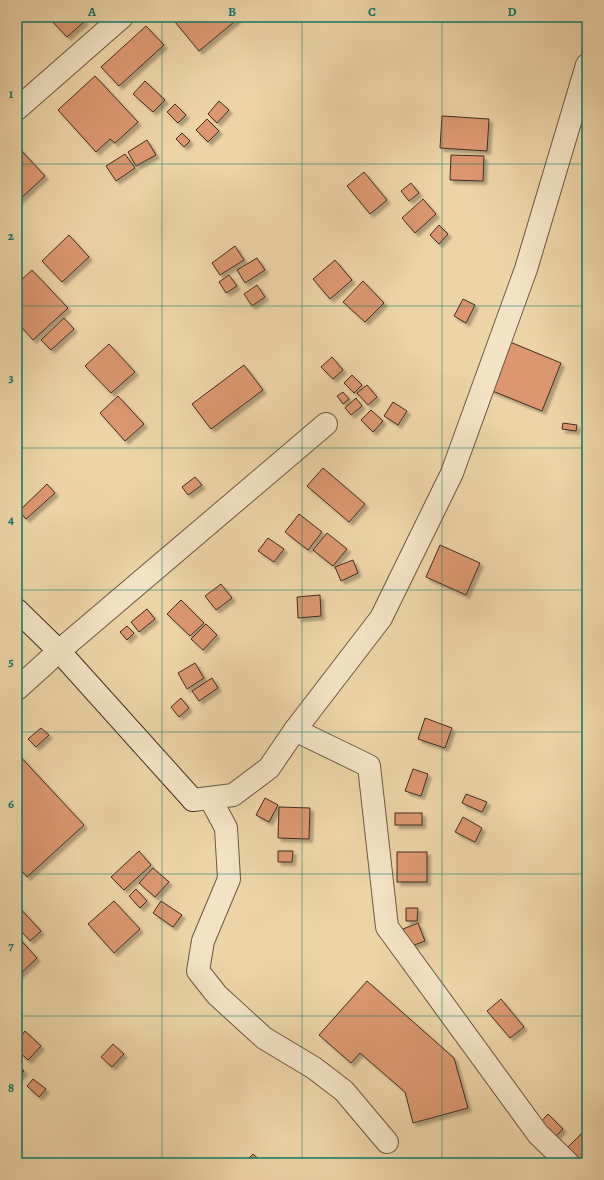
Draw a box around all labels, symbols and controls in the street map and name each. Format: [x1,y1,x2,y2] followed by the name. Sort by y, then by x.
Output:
[87,3,97,20] text: A
[228,3,236,20] text: B
[368,3,376,20] text: C
[507,3,517,20] text: D
[9,85,14,102] text: 1
[8,227,15,244] text: 2
[8,369,14,386] text: 3
[8,511,14,528] text: 4
[8,653,14,670] text: 5
[8,795,14,812] text: 6
[8,937,14,954] text: 7
[8,1079,14,1096] text: 8

